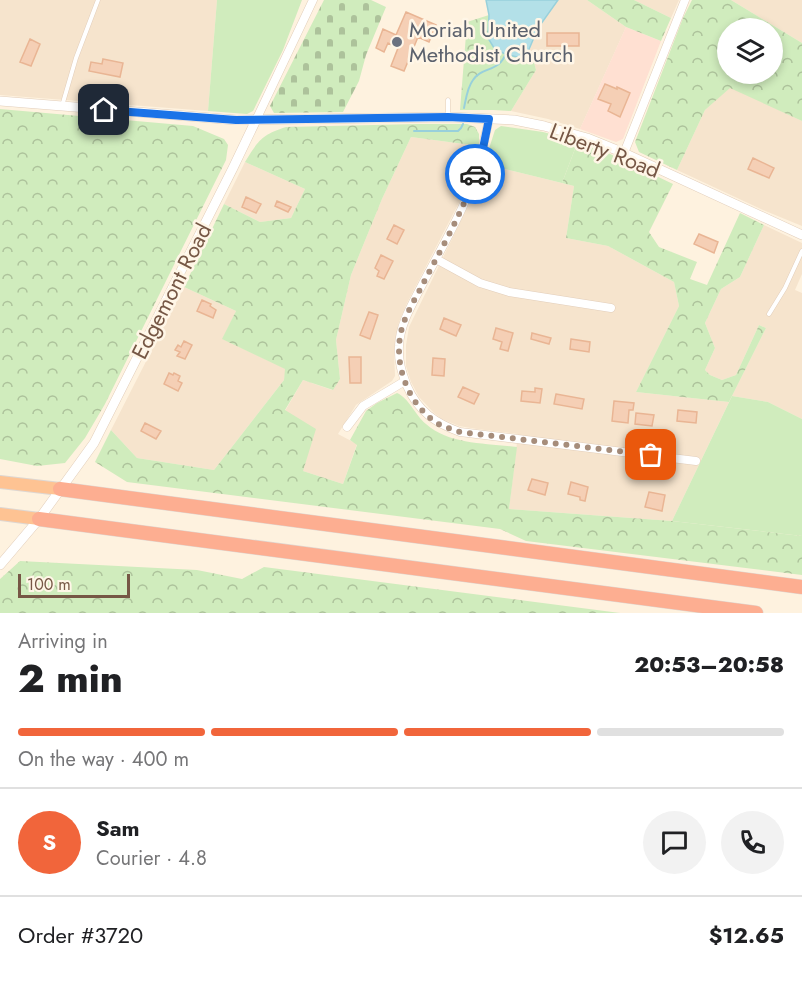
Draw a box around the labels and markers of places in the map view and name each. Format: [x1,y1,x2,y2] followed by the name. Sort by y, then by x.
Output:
[409,13,573,70] place label: Moriah United Methodist Church
[390,35,404,49] marker: Moriah United Methodist Church
[78,84,129,135] pin
[625,429,676,480] pin

